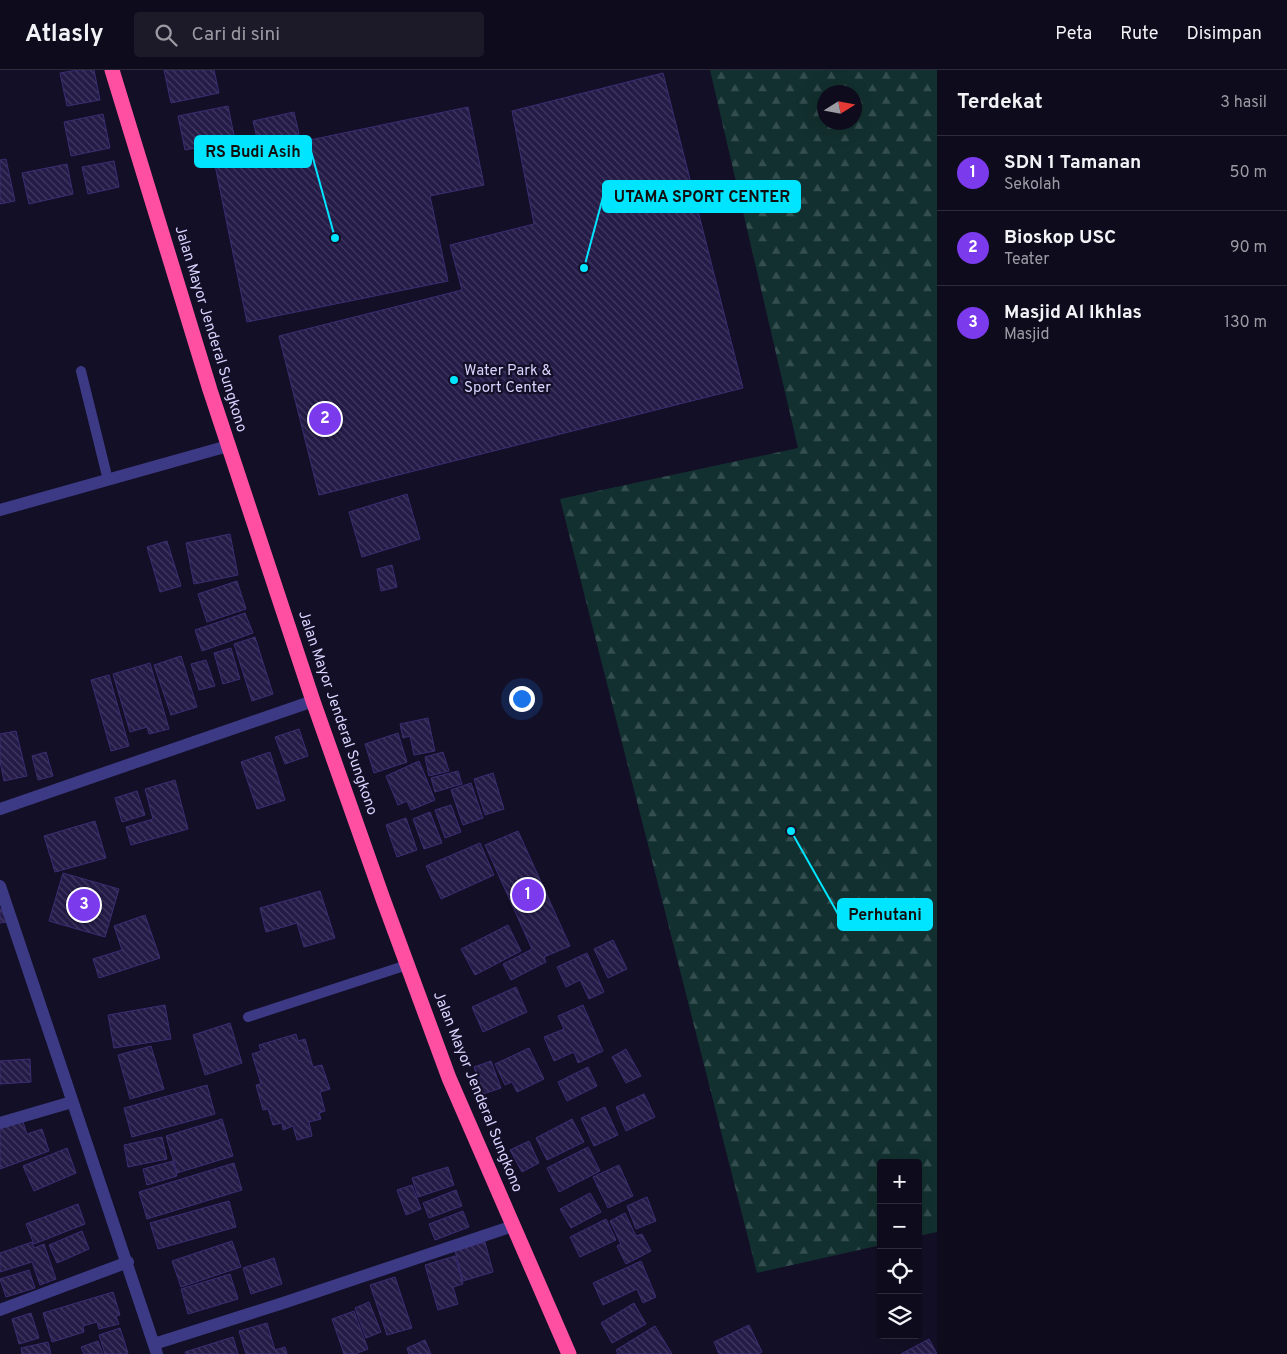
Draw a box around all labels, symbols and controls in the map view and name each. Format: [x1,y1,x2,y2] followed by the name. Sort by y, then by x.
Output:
[134,12,484,57] search box
[25,20,104,50] text: Atlasly
[152,21,180,49] icon: search
[192,23,280,47] text: Cari di sini
[1055,23,1092,46] text: Peta
[1120,23,1158,46] text: Rute
[1186,23,1262,46] text: Disimpan
[817,85,862,130] north arrow
[957,89,1043,116] text: Terdekat
[1220,93,1267,113] text: 3 hasil
[195,136,311,167] callout: RS Budi Asih
[205,143,301,163] text: RS Budi Asih
[1004,151,1141,175] text: SDN 1 Tamanan
[970,163,976,183] text: 1
[1230,163,1267,183] text: 50 m
[1004,175,1060,195] text: Sekolah
[603,181,800,212] callout: UTAMA SPORT CENTER
[614,188,790,208] text: UTAMA SPORT CENTER
[169,223,251,435] street label: Jalan Mayor Jenderal Sungkono
[1004,226,1116,250] text: Bioskop USC
[968,238,978,258] text: 2
[1230,238,1267,258] text: 90 m
[1004,250,1049,270] text: Teater
[1004,301,1142,325] text: Masjid Al Ikhlas
[968,313,978,333] text: 3
[1224,313,1267,333] text: 130 m
[1004,325,1049,345] text: Masjid
[464,362,552,398] place label: Water Park & Sport Center
[448,374,460,386] marker: Water Park & Sport Center
[309,400,341,438] pin: 2
[293,608,381,818] street label: Jalan Mayor Jenderal Sungkono
[509,686,535,712] your location
[512,876,544,914] pin: 1
[68,886,100,924] pin: 3
[838,899,932,930] callout: Perhutani
[848,906,922,926] text: Perhutani
[428,989,526,1195] street label: Jalan Mayor Jenderal Sungkono
[877,1159,922,1339] map controls
[877,1159,922,1204] button: +
[877,1204,922,1249] button: −
[877,1249,922,1294] button: locate
[877,1294,922,1339] button: layers

